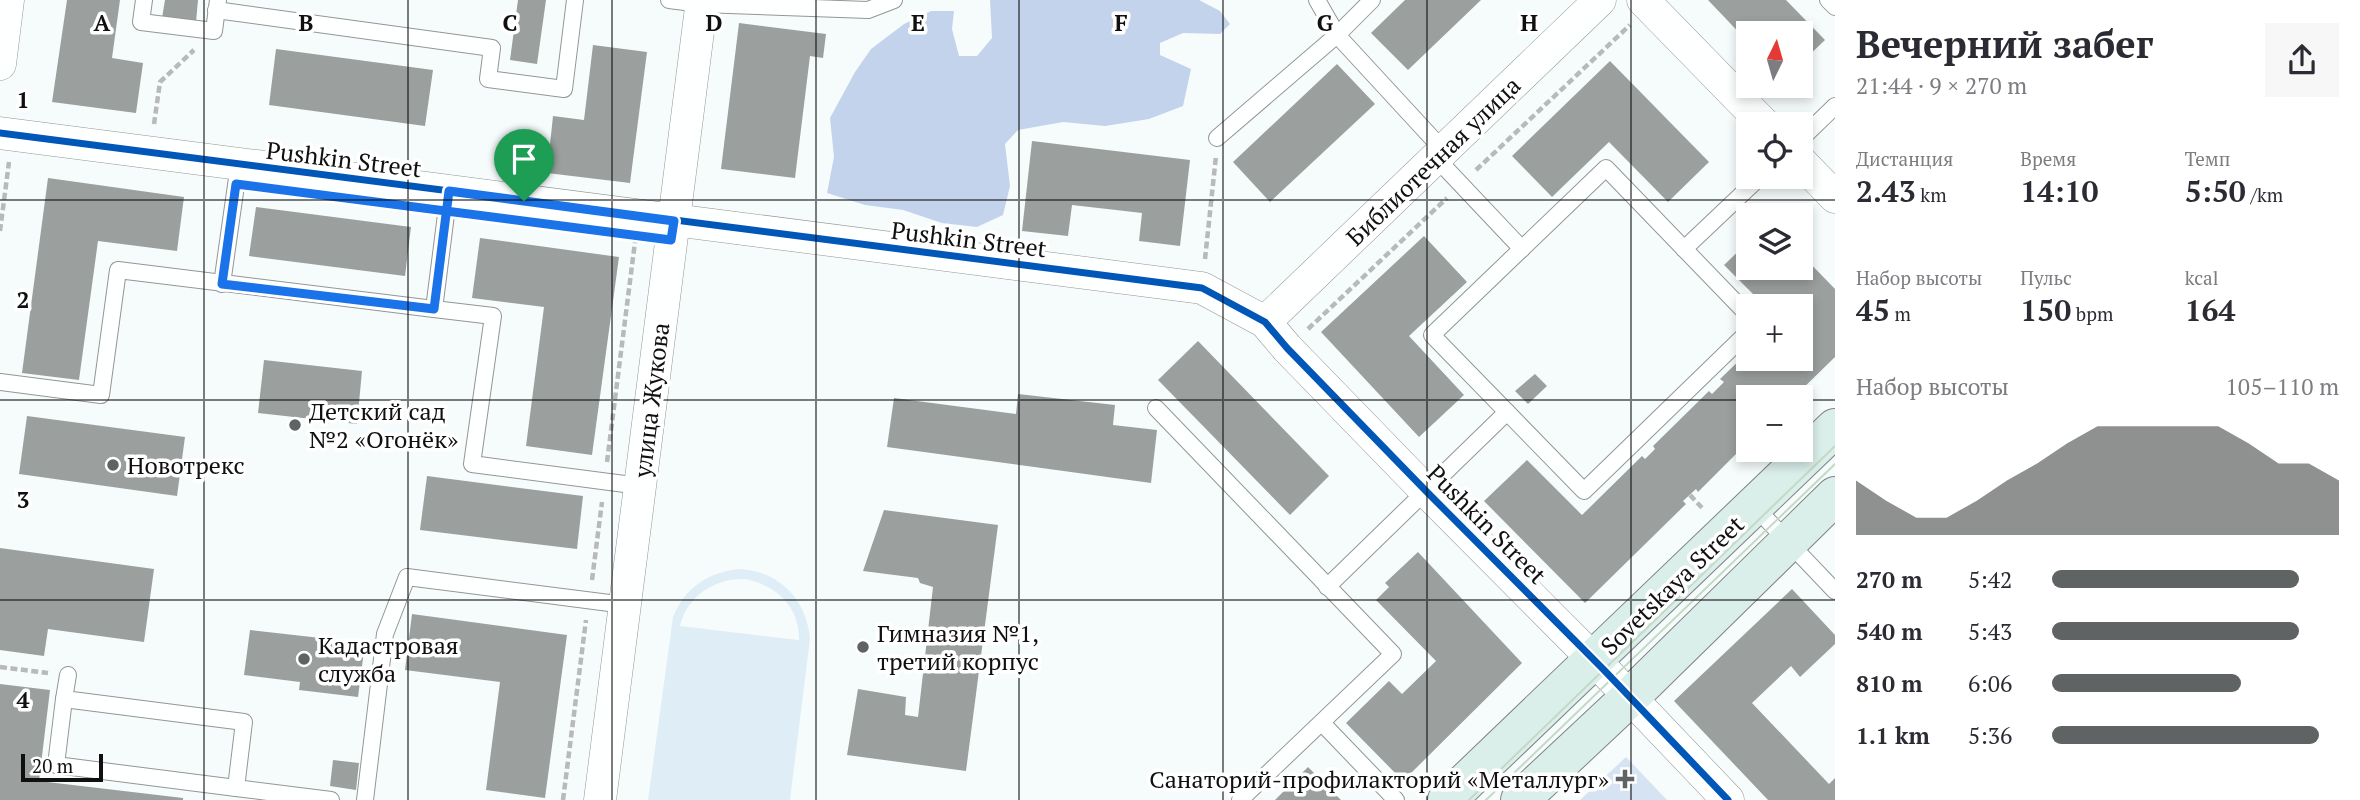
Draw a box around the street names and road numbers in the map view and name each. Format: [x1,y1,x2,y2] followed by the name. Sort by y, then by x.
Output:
[1339,69,1527,253] street label: Библиотечная улица
[264,134,424,184] street label: Pushkin Street
[889,214,1049,264] street label: Pushkin Street
[625,321,676,480] street label: улица Жукова
[1420,457,1554,591] street label: Pushkin Street
[1593,508,1751,662] street label: Sovetskaya Street

